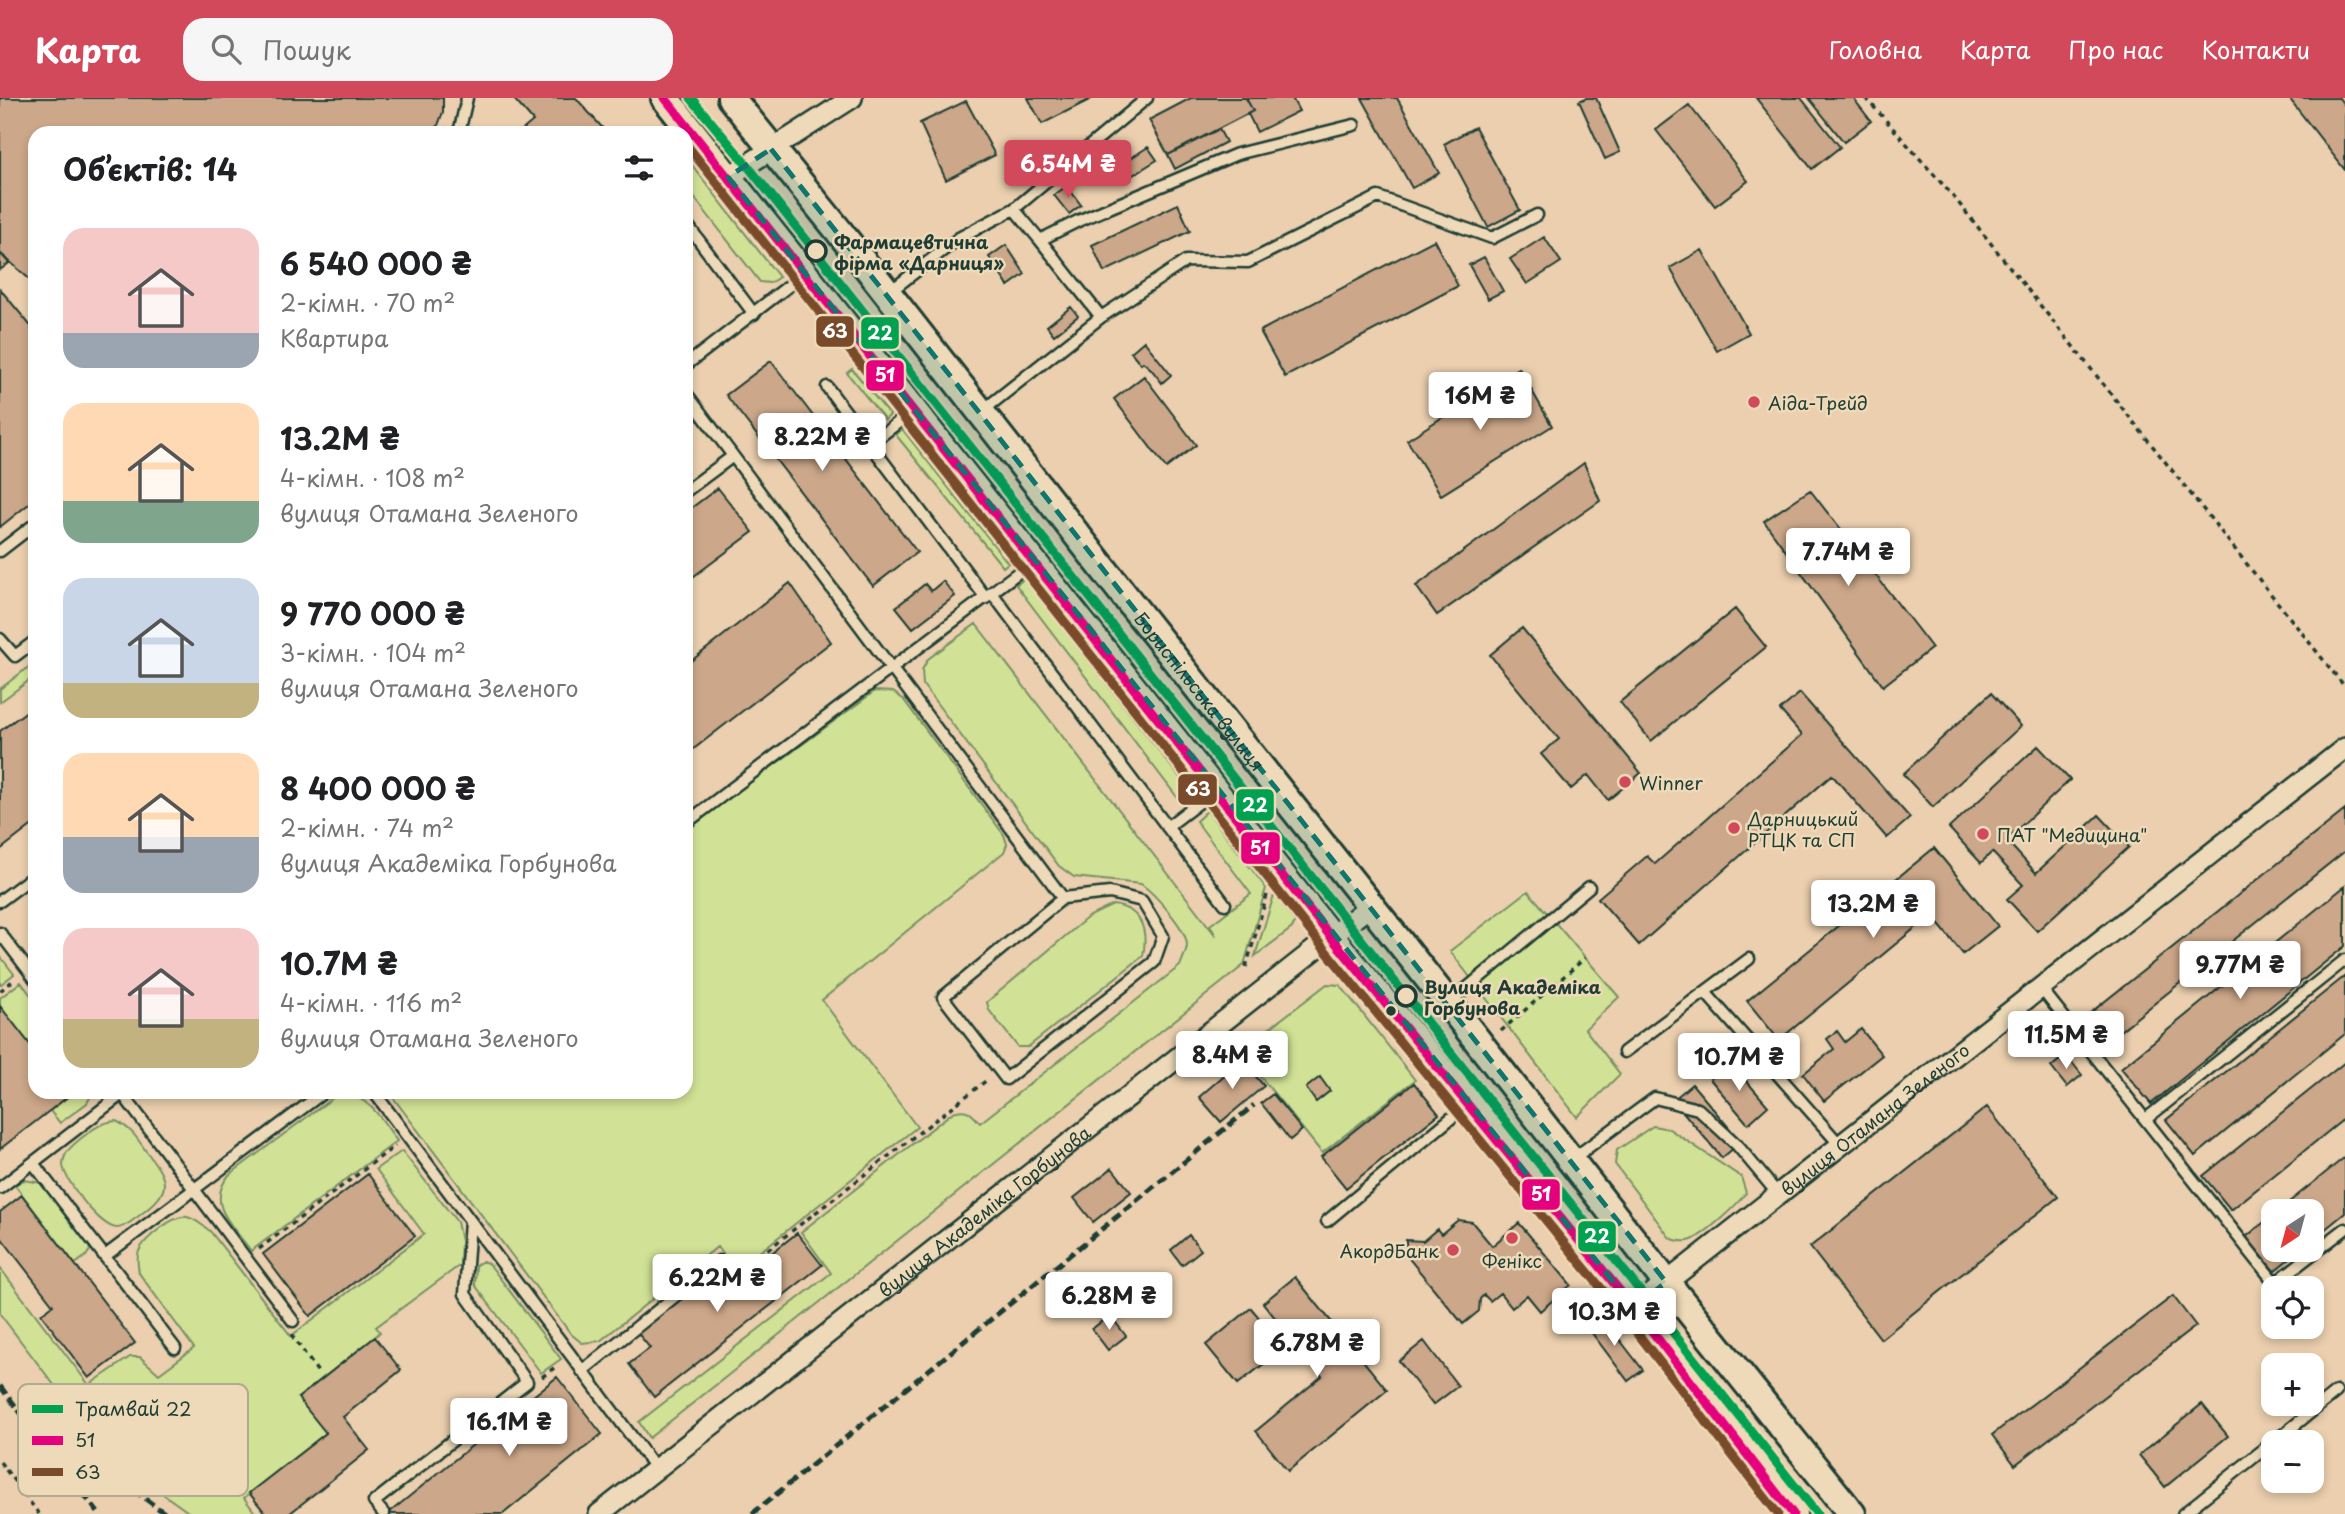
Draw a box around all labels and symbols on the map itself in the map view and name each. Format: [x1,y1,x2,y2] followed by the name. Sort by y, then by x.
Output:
[1003,140,1133,200] pin: 6.54M ₴
[834,228,1004,276] place label: Фармацевтична фірма «Дарниця»
[805,240,827,262] marker: Фармацевтична фірма «Дарниця»
[815,315,855,348] line badge: 63
[822,316,848,344] text: 63
[860,316,900,350] line badge: 22
[867,318,893,346] text: 22
[865,359,905,392] line badge: 51
[875,360,895,388] text: 51
[1431,372,1529,432] pin: 16M ₴
[1768,389,1868,416] place label: Аіда-Трейд
[1746,394,1762,410] marker: Аіда-Трейд
[757,414,887,473] pin: 8.22M ₴
[1783,528,1913,588] pin: 7.74M ₴
[1129,606,1272,776] street label: Бориспільська вулиця
[1639,769,1704,796] place label: Winner
[1177,773,1218,806] line badge: 63
[1185,774,1211,802] text: 63
[1617,774,1633,790] marker: Winner
[1235,788,1275,822] line badge: 22
[1242,790,1268,818] text: 22
[1747,805,1858,853] place label: Дарницький РТЦК та СП
[1726,820,1742,836] marker: Дарницький РТЦК та СП
[1997,821,2147,848] place label: ПАТ "Медицина"
[1975,826,1991,842] marker: ПАТ "Медицина"
[1240,831,1281,865] line badge: 51
[1250,833,1270,861] text: 51
[1808,880,1938,940] pin: 13.2M ₴
[2175,942,2305,1001] pin: 9.77M ₴
[1424,973,1601,1021] place label: Вулиця Академіка Горбунова
[1395,985,1417,1007] marker: Вулиця Академіка Горбунова
[1384,1004,1398,1018] unlabelled marker
[2001,1012,2131,1071] pin: 11.5M ₴
[1175,1032,1289,1091] pin: 8.4M ₴
[1674,1034,1804,1093] pin: 10.7M ₴
[1774,1036,1975,1202] street label: вулиця Отамана Зеленого
[872,1118,1096,1303] street label: вулиця Академіка Горбунова
[1521,1178,1561,1211] line badge: 51
[1531,1179,1551,1207] text: 51
[2261,1199,2324,1262] north arrow
[1577,1220,1617,1253] line badge: 22
[1584,1221,1610,1249] text: 22
[1504,1230,1520,1246] marker: Фенікс
[1340,1237,1439,1264] place label: АкордБанк
[1445,1242,1461,1258] marker: АкордБанк
[1482,1247,1542,1274] place label: Фенікс
[652,1254,782,1314] pin: 6.22M ₴
[1044,1272,1174,1332] pin: 6.28M ₴
[1549,1288,1679,1348] pin: 10.3M ₴
[1252,1320,1382,1379] pin: 6.78M ₴
[18,1384,248,1496] legend
[75,1394,192,1422] text: Трамвай 22
[444,1398,574,1458] pin: 16.1M ₴
[75,1425,95,1453] text: 51
[75,1457,101,1485] text: 63

